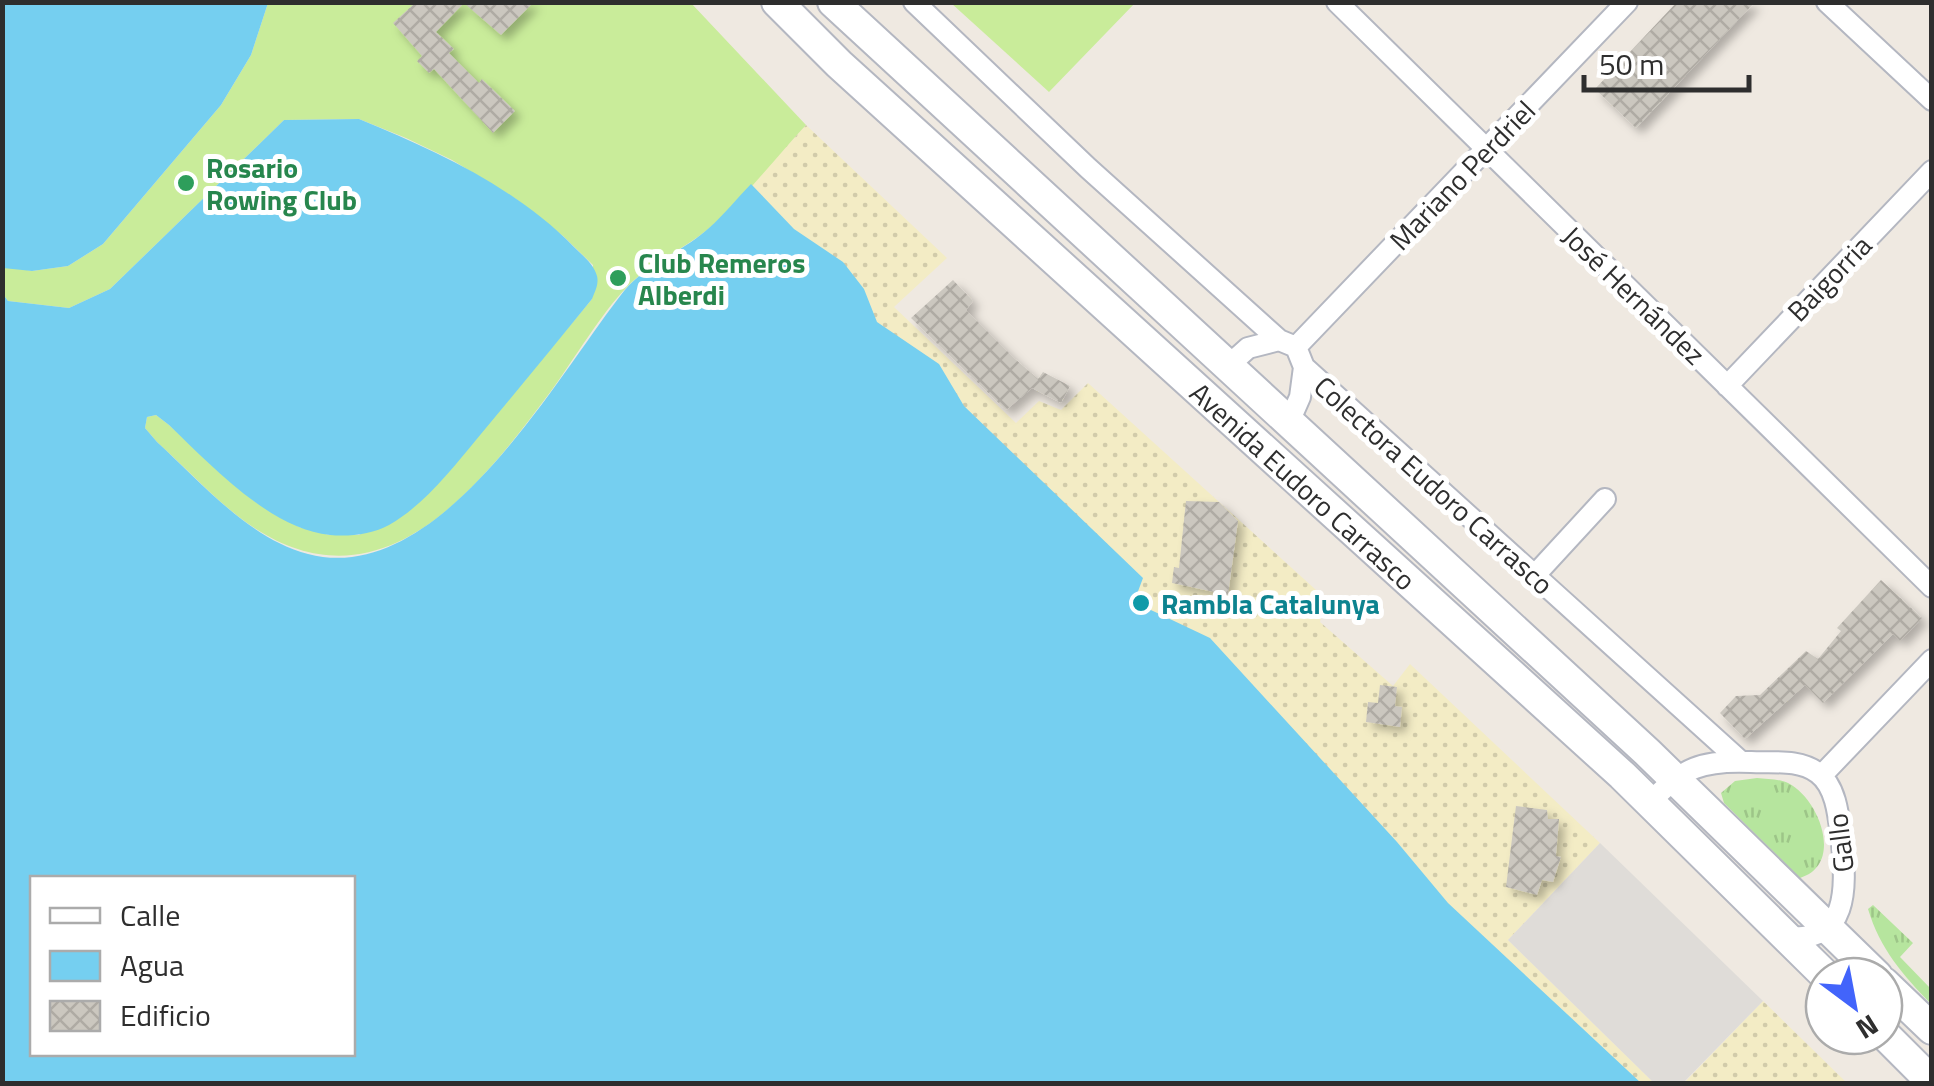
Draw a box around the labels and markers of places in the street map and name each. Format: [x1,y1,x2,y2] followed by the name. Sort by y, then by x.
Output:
[206,146,357,221] place label: Rosario Rowing Club
[175,172,197,194] marker: Rosario Rowing Club
[638,241,805,316] place label: Club Remeros Alberdi
[607,267,629,289] marker: Club Remeros Alberdi
[1161,582,1380,625] place label: Rambla Catalunya
[1130,592,1152,614] marker: Rambla Catalunya

